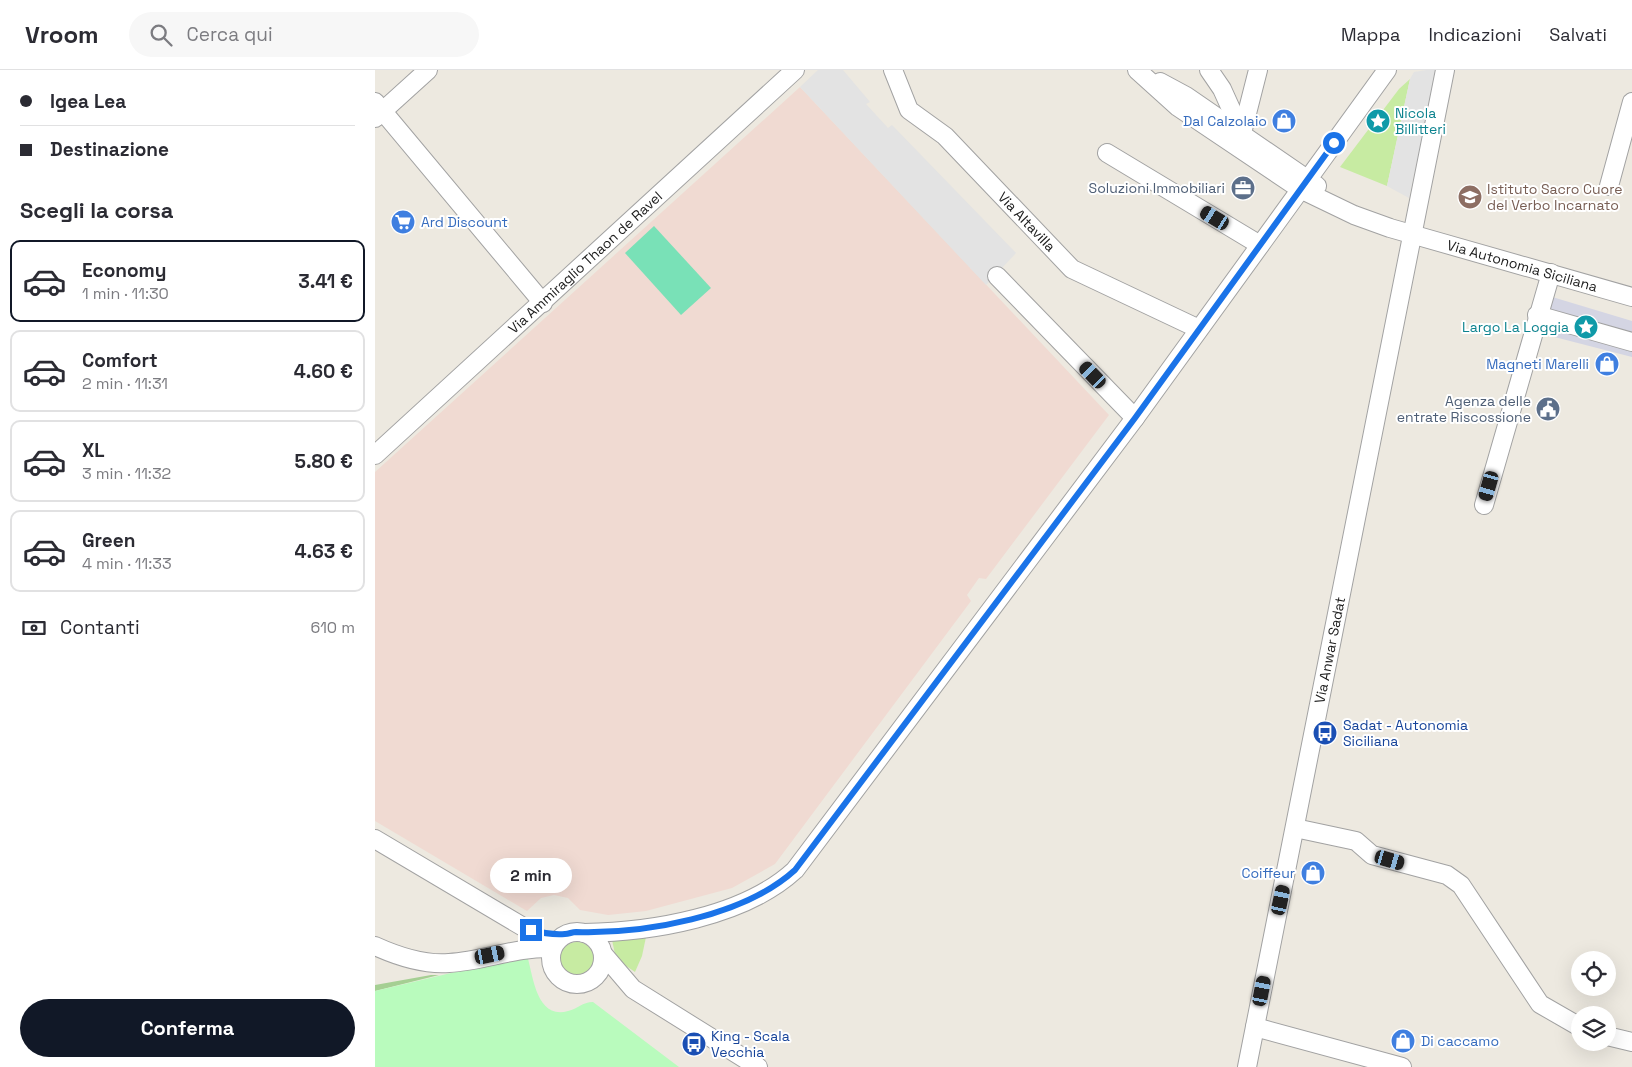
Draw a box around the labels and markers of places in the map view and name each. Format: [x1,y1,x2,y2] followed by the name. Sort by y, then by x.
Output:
[1395,104,1446,138] place label: Nicola Billitteri
[1271,108,1297,134] shop icon: Dal Calzolaio
[1365,108,1391,134] place icon: Nicola Billitteri
[1183,112,1267,130] place label: Dal Calzolaio
[1230,175,1256,201] office icon: Soluzioni Immobiliari
[1089,179,1225,197] place label: Soluzioni Immobiliari
[1487,180,1623,214] place label: Istituto Sacro Cuore del Verbo Incarnato
[1457,184,1483,210] school or university icon: Istituto Sacro Cuore del Verbo Incarnato
[390,209,416,235] supermarket icon: Ard Discount
[421,213,508,231] place label: Ard Discount
[1573,314,1599,340] place icon: Largo La Loggia
[1462,318,1569,336] place label: Largo La Loggia
[1594,351,1620,377] shop icon: Magneti Marelli
[1486,355,1589,373] place label: Magneti Marelli
[1397,392,1531,426] place label: Agenza delle entrate Riscossione
[1535,396,1561,422] public building icon: Agenza delle entrate Riscossione
[1343,716,1468,750] place label: Sadat - Autonomia Siciliana
[1312,720,1338,746] bus stop icon: Sadat - Autonomia Siciliana
[1300,860,1326,886] shop icon: Coiffeur
[1241,864,1295,882] place label: Coiffeur
[711,1027,790,1061] place label: King - Scala Vecchia
[1390,1028,1416,1054] shop icon: Di caccamo
[681,1031,707,1057] bus stop icon: King - Scala Vecchia
[1421,1032,1499,1050] place label: Di caccamo

